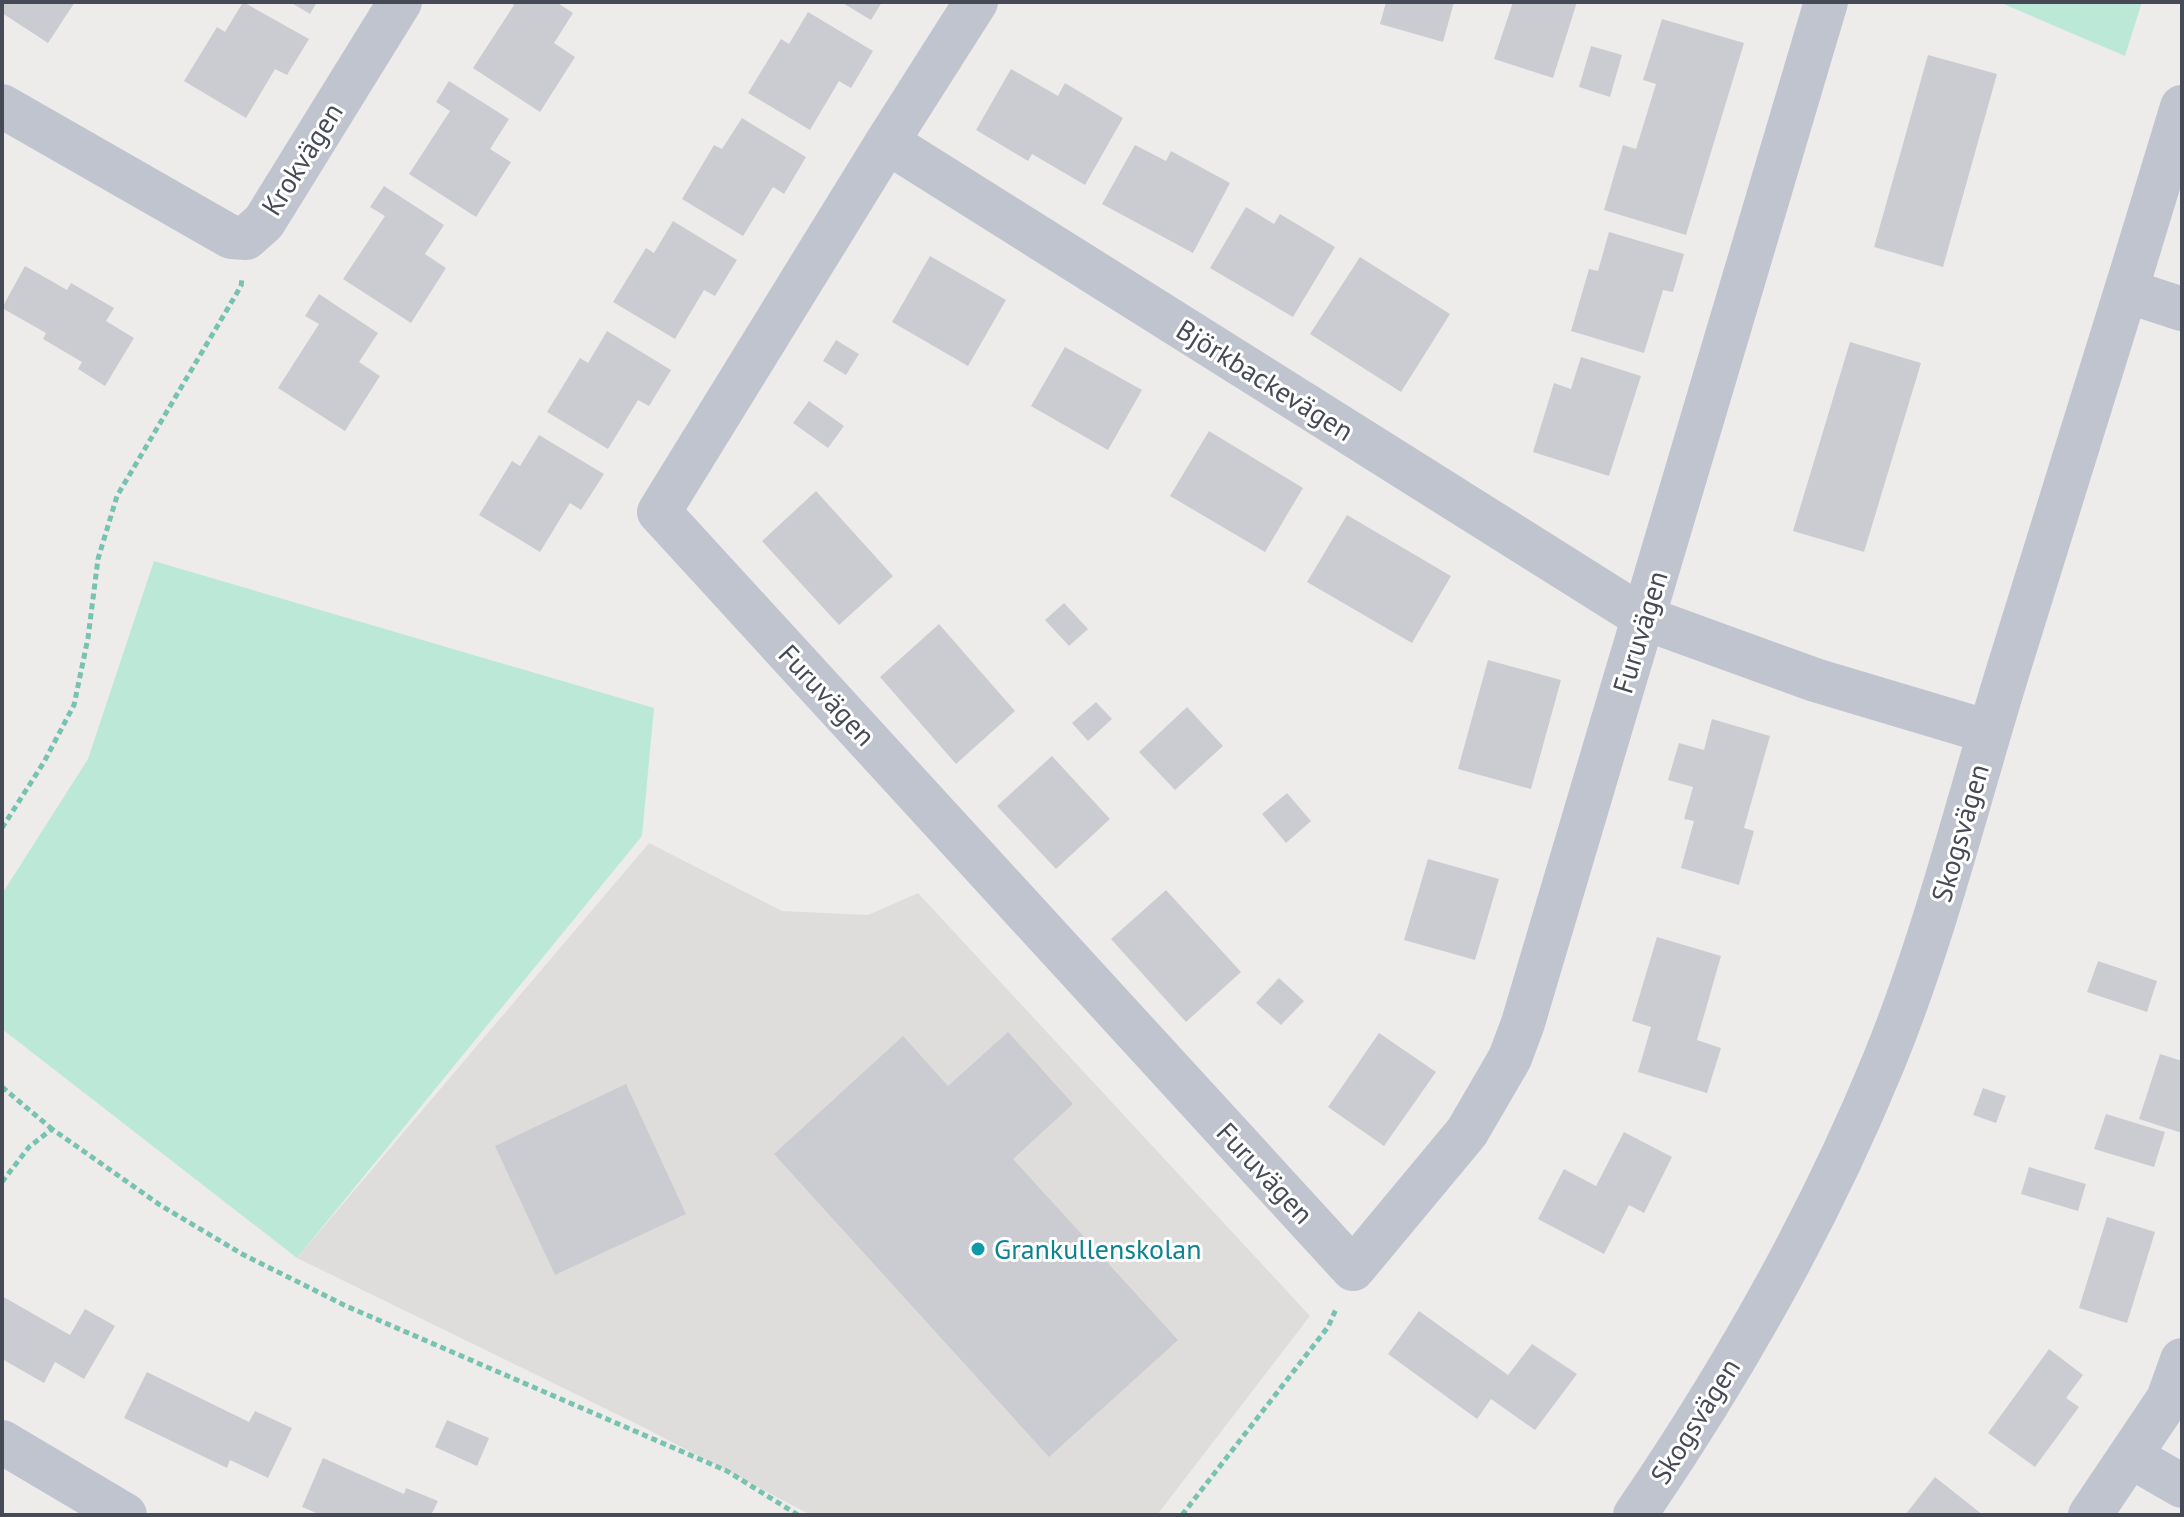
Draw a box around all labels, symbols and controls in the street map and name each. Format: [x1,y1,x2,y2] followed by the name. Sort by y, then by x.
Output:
[252,95,351,222] street label: Krokvägen
[1170,310,1361,449] street label: Björkbackevägen
[1603,566,1676,698] street label: Furuvägen
[771,636,884,753] street label: Furuvägen
[1922,760,1997,906] street label: Skogsvägen
[1209,1114,1322,1231] street label: Furuvägen
[994,1230,1202,1267] place label: Grankullenskolan
[969,1240,987,1258] marker: Grankullenskolan
[1641,1351,1748,1491] street label: Skogsvägen

